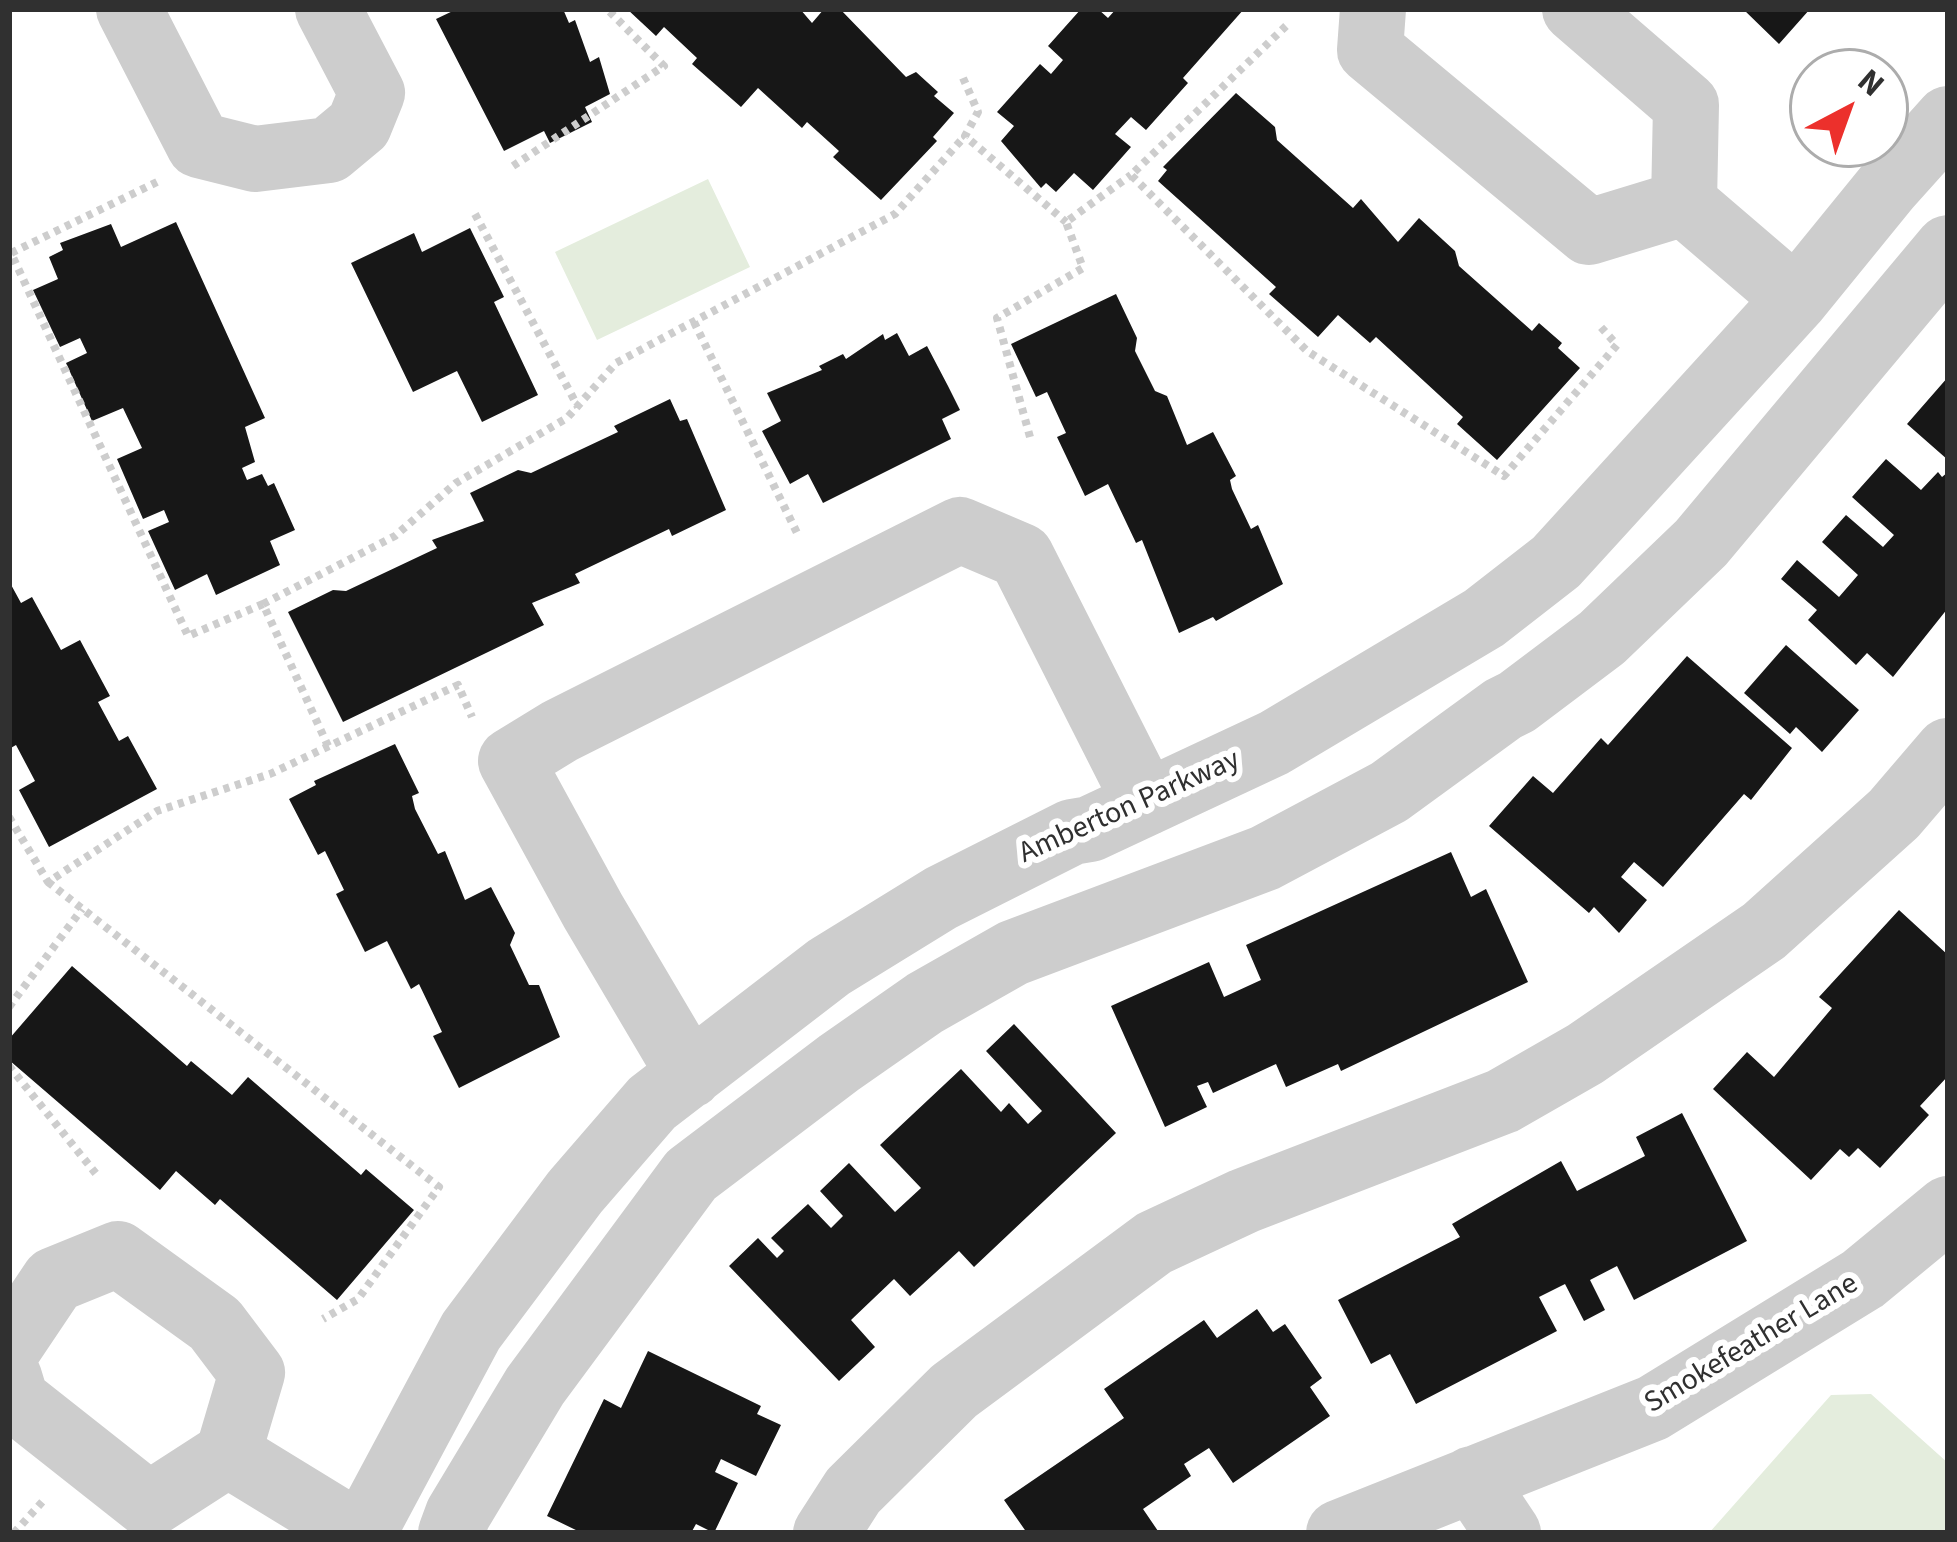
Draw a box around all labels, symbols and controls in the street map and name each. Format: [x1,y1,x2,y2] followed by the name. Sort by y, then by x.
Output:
[1789,48,1909,168] north arrow
[1847,58,1895,108] text: N
[1014,743,1246,873] street label: Amberton Parkway
[1639,1267,1865,1423] street label: Smokefeather Lane

